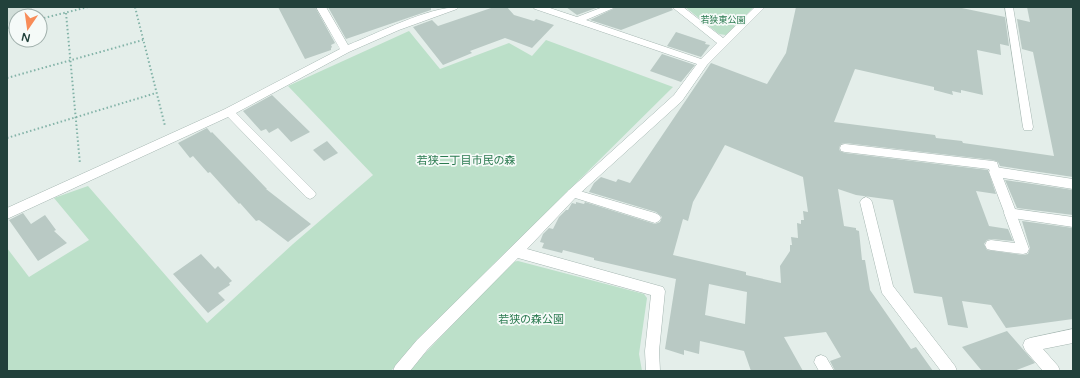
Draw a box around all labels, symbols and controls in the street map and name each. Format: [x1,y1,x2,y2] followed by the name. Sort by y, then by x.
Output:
[8,8,48,48] north arrow
[700,15,746,26] park label: 若狭東公園
[20,30,32,45] text: N
[417,154,516,167] park label: 若狭二丁目市民の森
[498,313,564,326] park label: 若狭の森公園

